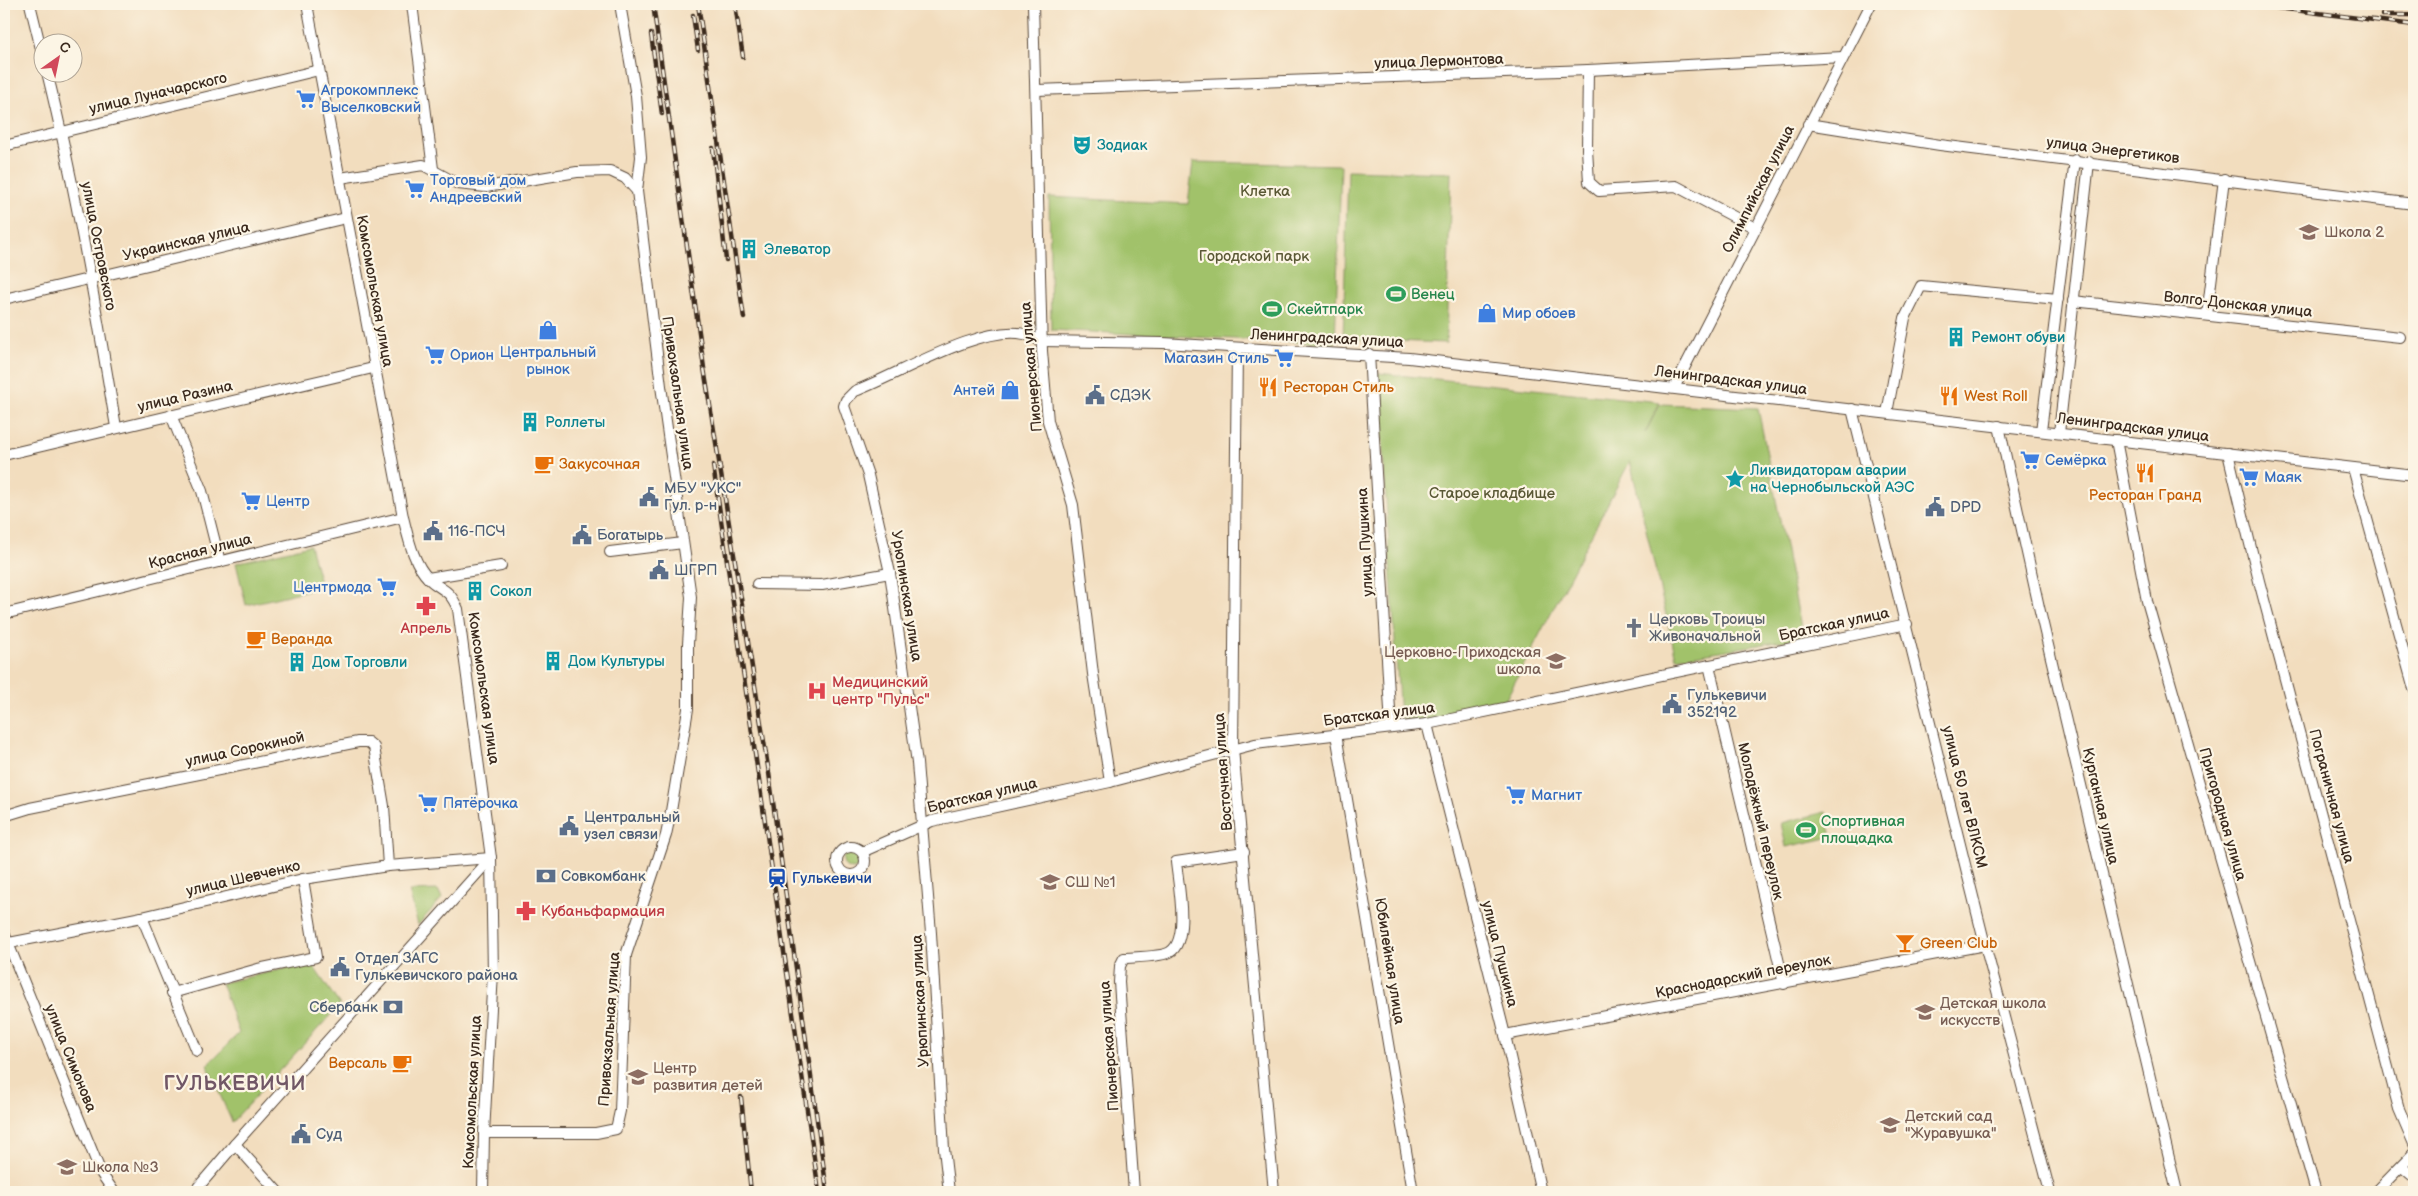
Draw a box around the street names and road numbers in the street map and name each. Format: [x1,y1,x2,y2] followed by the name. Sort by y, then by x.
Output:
[1374,50,1504,73] street label: улица Лермонтова
[87,68,229,119] street label: улица Луначарского
[1718,122,1799,256] street label: Олимпийская улица
[2045,133,2181,168] street label: улица Энергетиков
[77,180,120,312] street label: улица Островского
[352,214,397,369] street label: Комсомольская улица
[121,218,252,265] street label: Украинская улица
[2163,287,2313,322] street label: Волго-Донская улица
[1016,301,1047,433] street label: Пионерская улица
[657,315,698,471] street label: Привокзальная улица
[1249,325,1404,352] street label: Ленинградская улица
[1653,362,1808,399] street label: Ленинградская улица
[136,376,235,417] street label: улица Разина
[2055,409,2210,446] street label: Ленинградская улица
[1353,487,1378,597] street label: улица Пушкина
[147,529,254,573] street label: Красная улица
[887,529,926,663] street label: Урюпинская улица
[1777,604,1891,645] street label: Братская улица
[463,611,504,766] street label: Комсомольская улица
[1322,698,1436,731] street label: Братская улица
[1210,712,1237,832] street label: Восточная улица
[1938,724,1991,870] street label: улица 50 лет ВЛКСМ
[2304,727,2359,865] street label: Пограничная улица
[184,728,306,771] street label: улица Сорокиной
[1733,741,1788,902] street label: Молодёжный переулок
[2194,745,2251,883] street label: Пригородная улица
[2078,746,2123,866] street label: Курганная улица
[925,774,1039,817] street label: Братская улица
[184,856,302,901] street label: улица Шевченко
[1370,896,1409,1026] street label: Юбилейная улица
[1477,899,1522,1009] street label: улица Пушкина
[908,934,933,1068] street label: Урюпинская улица
[1654,950,1832,1003] street label: Краснодарский переулок
[595,951,624,1107] street label: Привокзальная улица
[1095,980,1124,1112] street label: Пионерская улица
[40,1001,101,1115] street label: улица Симонова
[459,1015,486,1169] street label: Комсомольская улица

